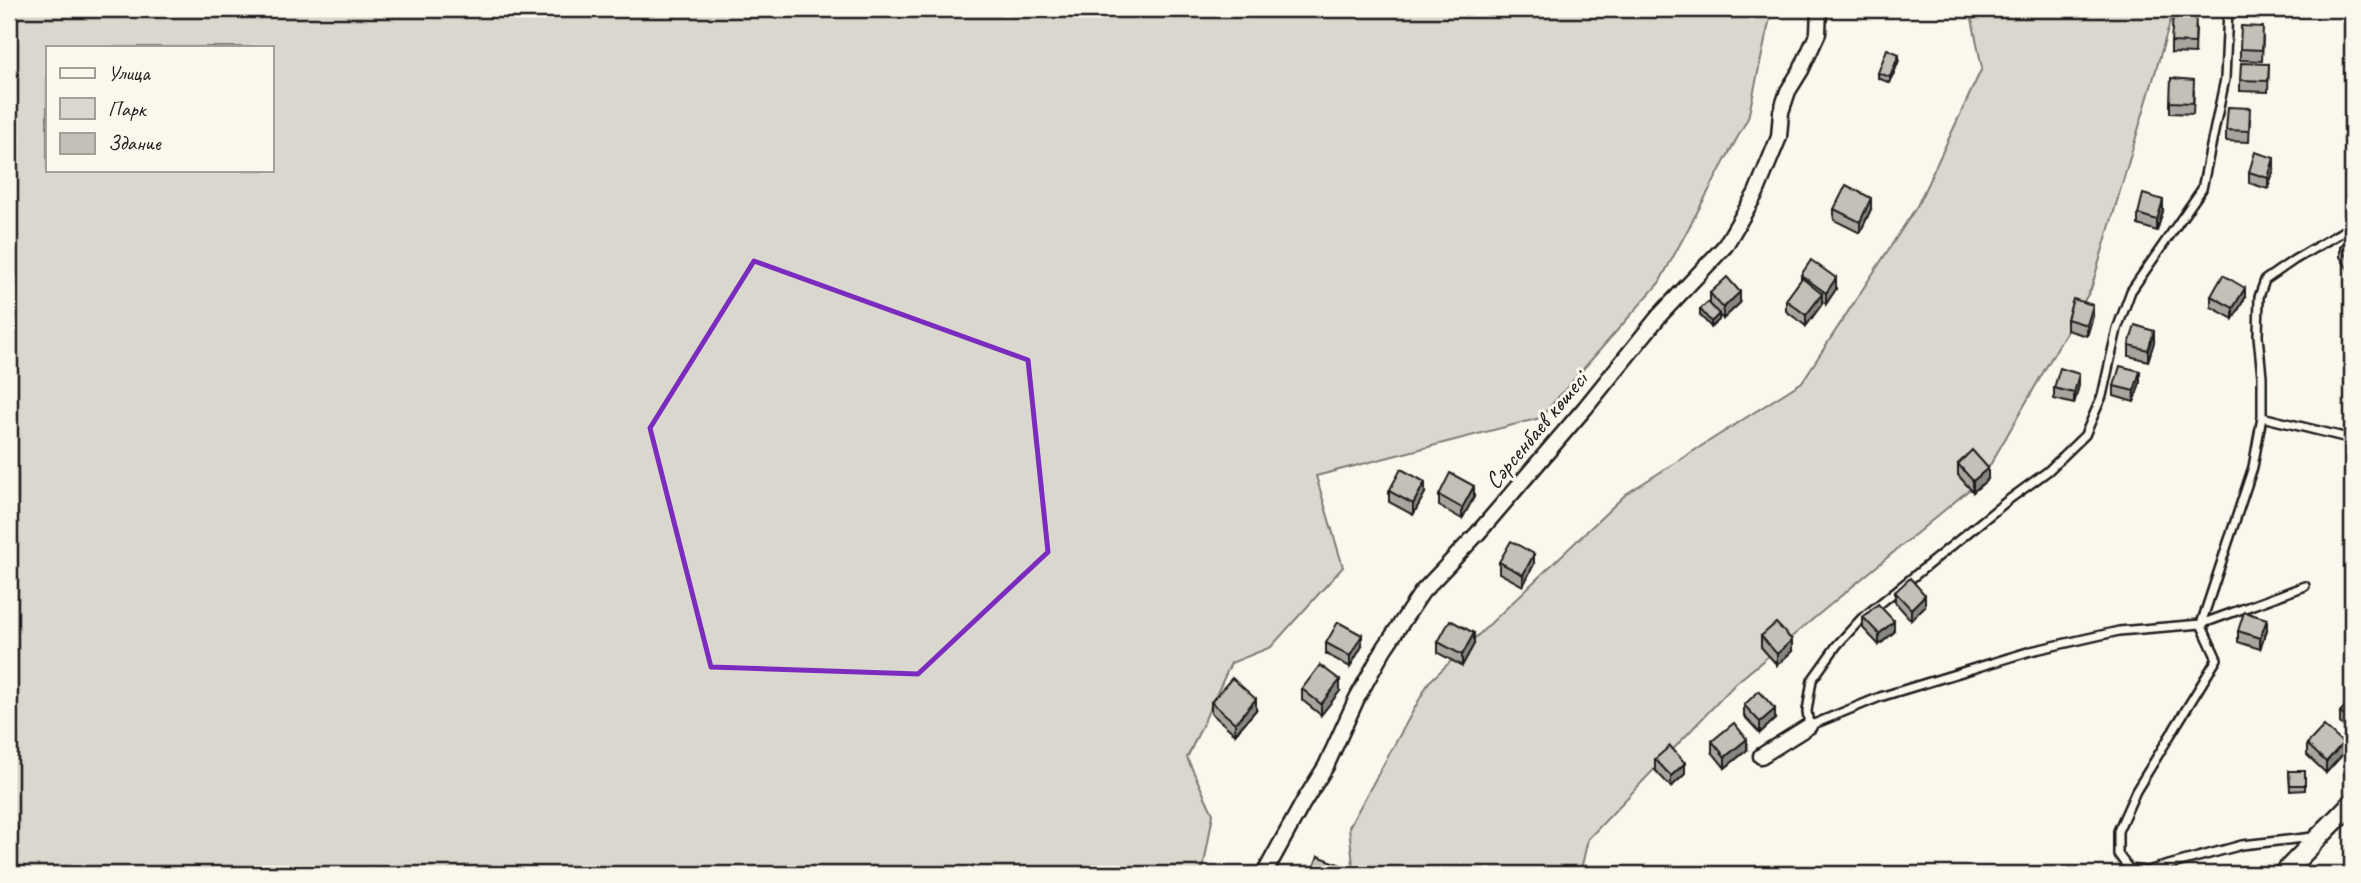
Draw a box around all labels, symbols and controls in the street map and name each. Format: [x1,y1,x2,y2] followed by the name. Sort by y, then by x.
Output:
[46,46,273,172] legend
[108,60,151,86] text: Улица
[108,96,148,122] text: Парк
[108,130,162,156] text: Здание
[1478,363,1595,495] street label: Сәрсенбаев көшесі

